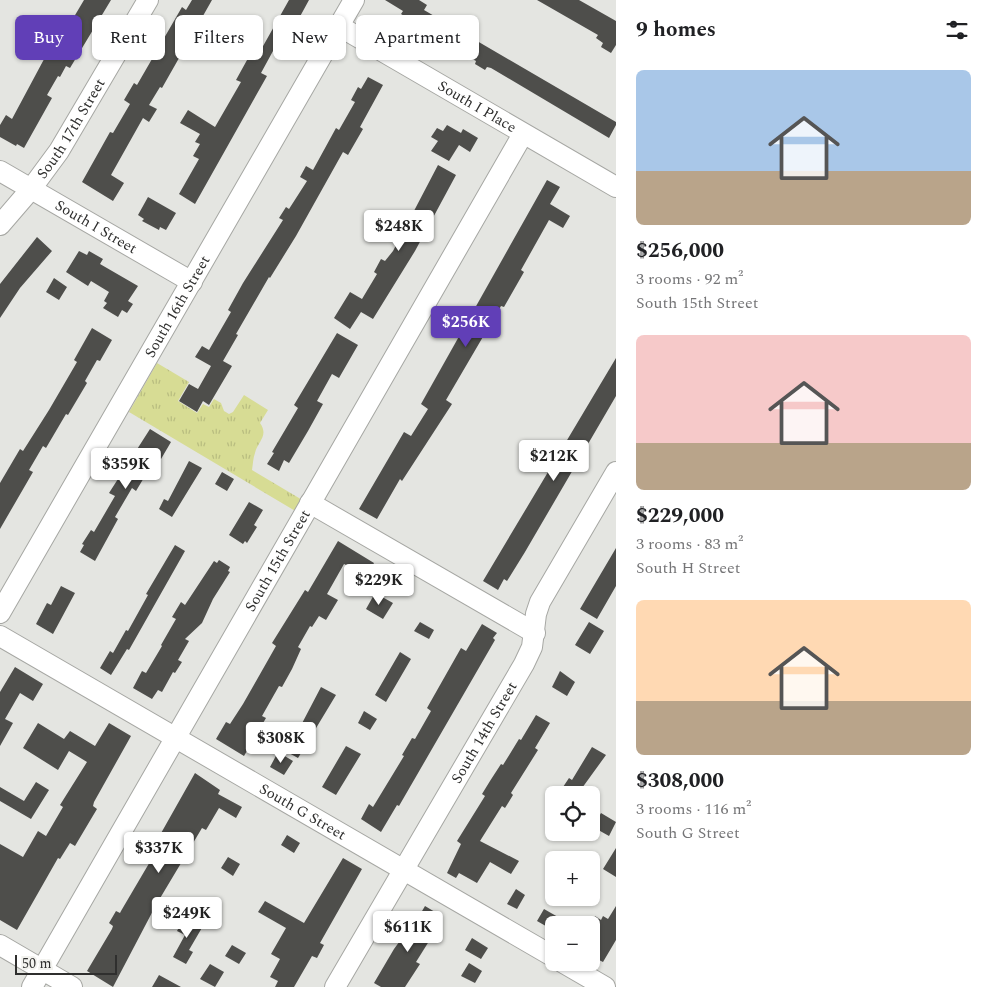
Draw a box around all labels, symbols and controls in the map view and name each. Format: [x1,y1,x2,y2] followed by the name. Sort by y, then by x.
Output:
[636,14,716,46] text: 9 homes
[15,15,82,60] chip: Buy
[92,15,165,60] chip: Rent
[175,15,263,60] chip: Filters
[273,15,346,60] chip: New
[356,15,479,60] chip: Apartment
[943,16,971,44] icon: filters
[31,74,111,184] street label: South 17th Street
[433,75,521,139] street label: South I Place
[759,103,849,193] icon: home
[50,194,141,260] street label: South I Street
[364,210,434,252] pin: $248K
[375,214,423,238] text: $248K
[636,235,724,267] text: $256,000
[139,251,216,362] street label: South 16th Street
[636,267,743,291] text: 3 rooms · 92 m²
[636,291,758,315] text: South 15th Street
[431,306,501,348] pin: $256K
[442,310,490,334] text: $256K
[759,368,849,458] icon: home
[519,440,589,482] pin: $212K
[530,444,578,468] text: $212K
[91,448,161,490] pin: $359K
[102,452,150,476] text: $359K
[636,500,724,532] text: $229,000
[239,505,316,616] street label: South 15th Street
[636,532,743,556] text: 3 rooms · 83 m²
[636,556,740,580] text: South H Street
[344,564,414,606] pin: $229K
[355,568,403,592] text: $229K
[759,633,849,723] icon: home
[445,677,523,788] street label: South 14th Street
[246,722,316,764] pin: $308K
[257,726,305,750] text: $308K
[636,765,724,797] text: $308,000
[255,778,350,846] street label: South G Street
[545,786,600,971] map controls
[545,786,600,841] button: locate
[636,797,751,821] text: 3 rooms · 116 m²
[636,821,740,845] text: South G Street
[124,832,194,874] pin: $337K
[135,836,183,860] text: $337K
[545,851,600,906] button: +
[152,896,222,939] pin: $249K
[163,901,211,925] text: $249K
[373,910,443,953] pin: $611K
[384,915,432,939] text: $611K
[545,916,600,971] button: −
[15,952,118,975] scale bar
[22,953,52,974] text: 50 m

